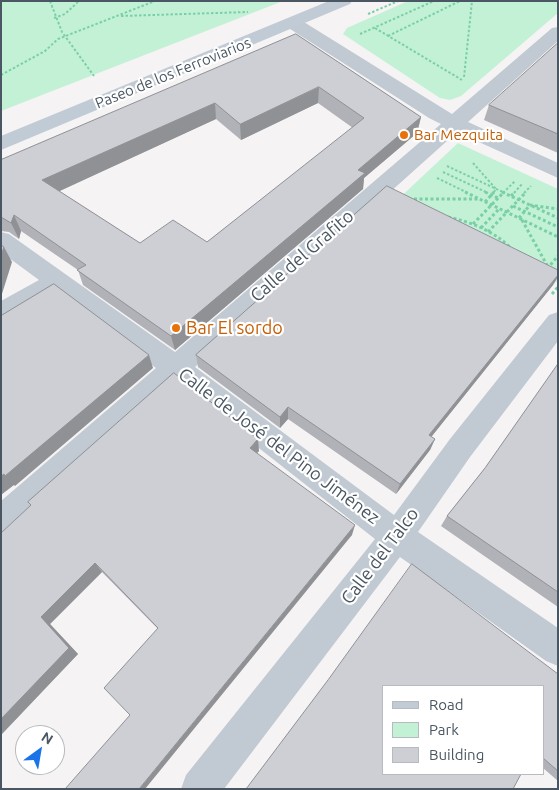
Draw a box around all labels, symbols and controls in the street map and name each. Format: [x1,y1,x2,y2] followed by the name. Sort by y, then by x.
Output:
[93,34,253,112] street label: Paseo de los Ferroviarios
[414,126,503,144] place label: Bar Mezquita
[398,129,410,141] marker: Bar Mezquita
[246,205,358,307] street label: Calle del Grafito
[186,317,283,339] place label: Bar El sordo
[170,322,182,334] marker: Bar El sordo
[174,363,384,529] street label: Calle de José del Pino Jiménez
[337,503,423,609] street label: Calle del Talco
[382,685,544,775] legend
[429,696,464,713] text: Road
[429,721,459,738] text: Park
[15,725,65,775] north arrow
[39,729,56,748] text: N
[429,746,484,763] text: Building

